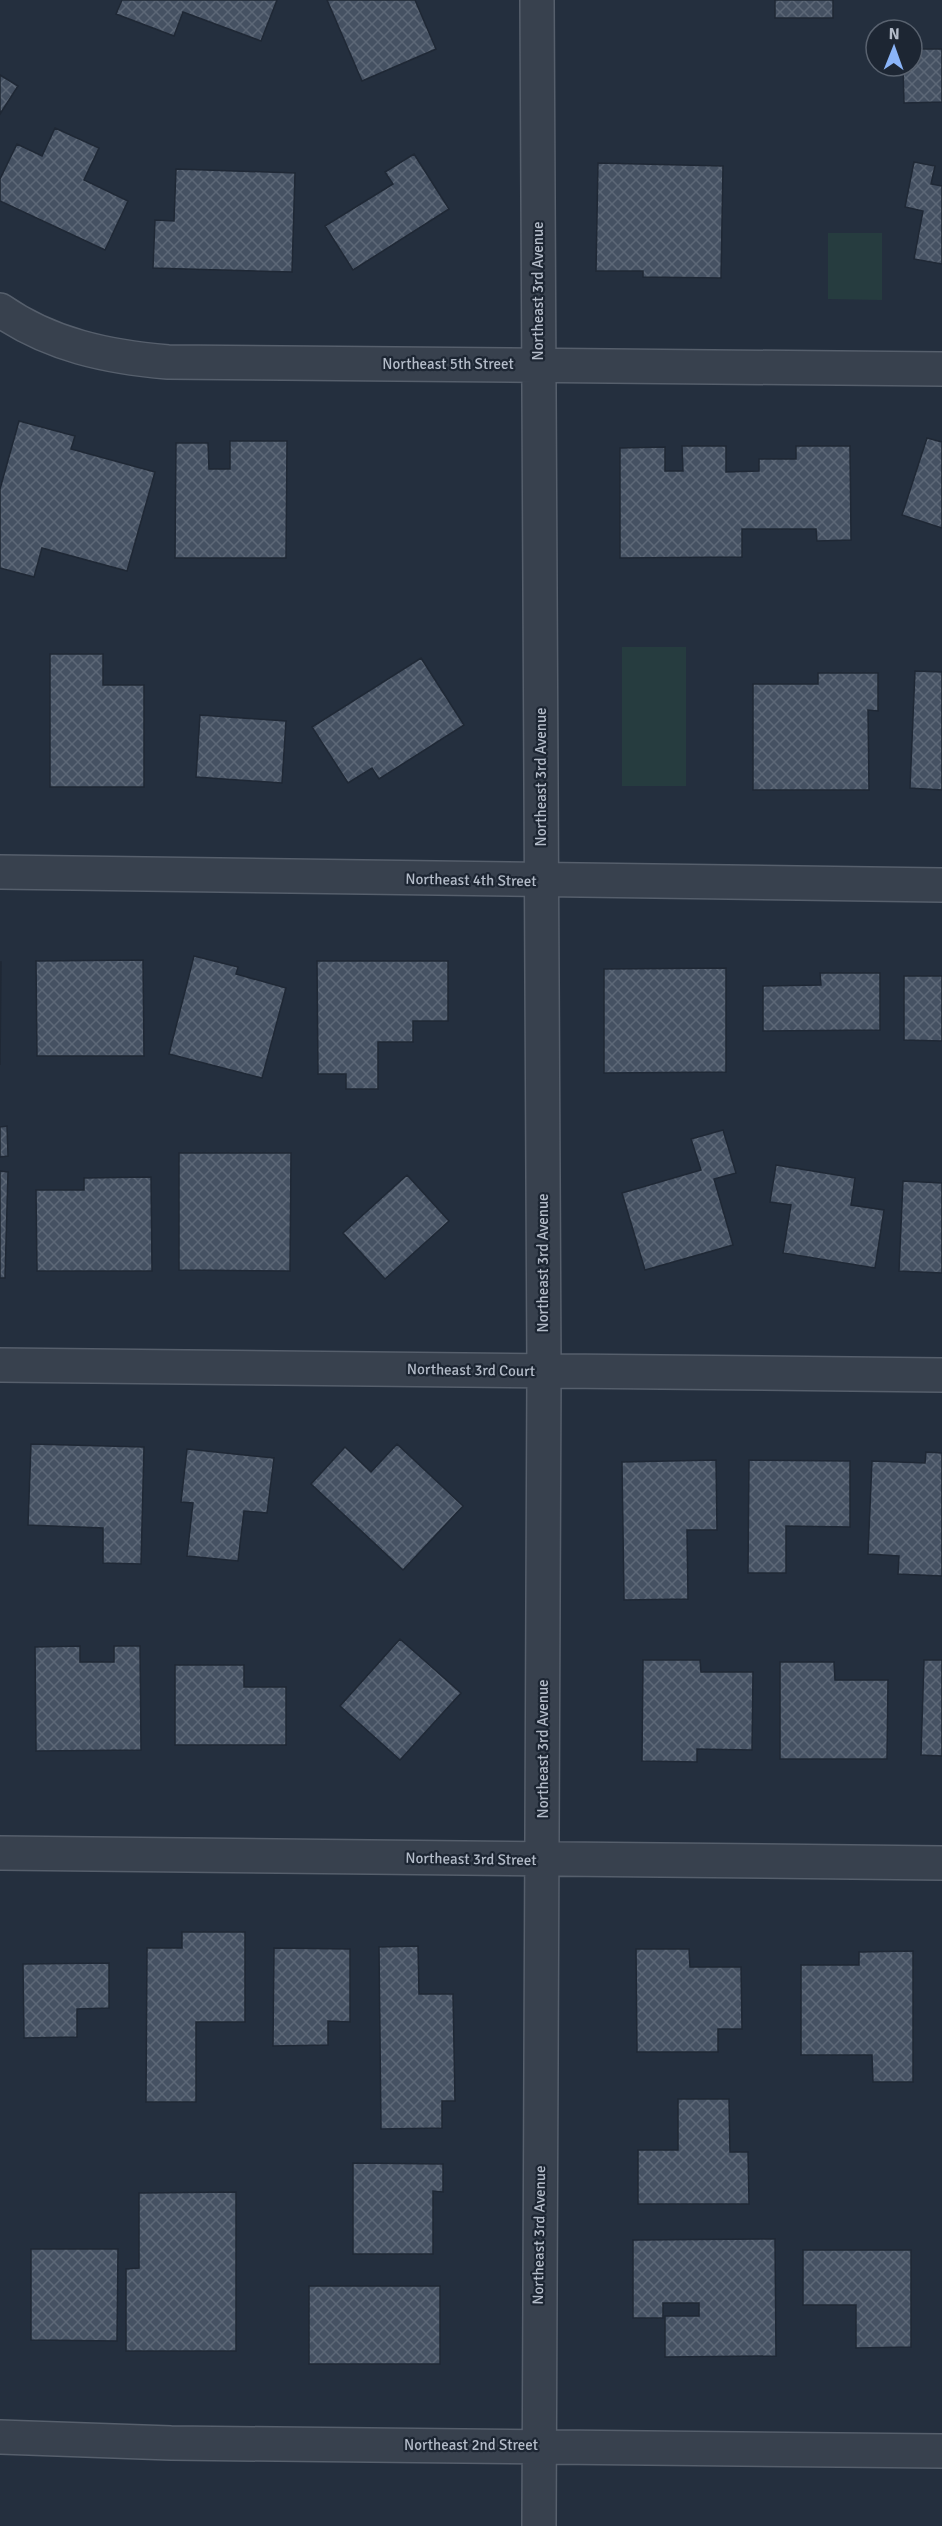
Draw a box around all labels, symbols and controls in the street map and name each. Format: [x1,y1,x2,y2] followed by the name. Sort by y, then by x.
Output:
[864,18,924,78] north arrow
[889,24,900,44] text: N
[529,221,547,361] street label: Northeast 3rd Avenue
[382,355,514,373] street label: Northeast 5th Street
[532,707,550,847] street label: Northeast 3rd Avenue
[405,870,537,890] street label: Northeast 4th Street
[534,1193,552,1333] street label: Northeast 3rd Avenue
[407,1360,535,1380] street label: Northeast 3rd Court
[534,1679,552,1819] street label: Northeast 3rd Avenue
[405,1849,537,1869] street label: Northeast 3rd Street
[529,2165,549,2305] street label: Northeast 3rd Avenue
[404,2436,538,2454] street label: Northeast 2nd Street

